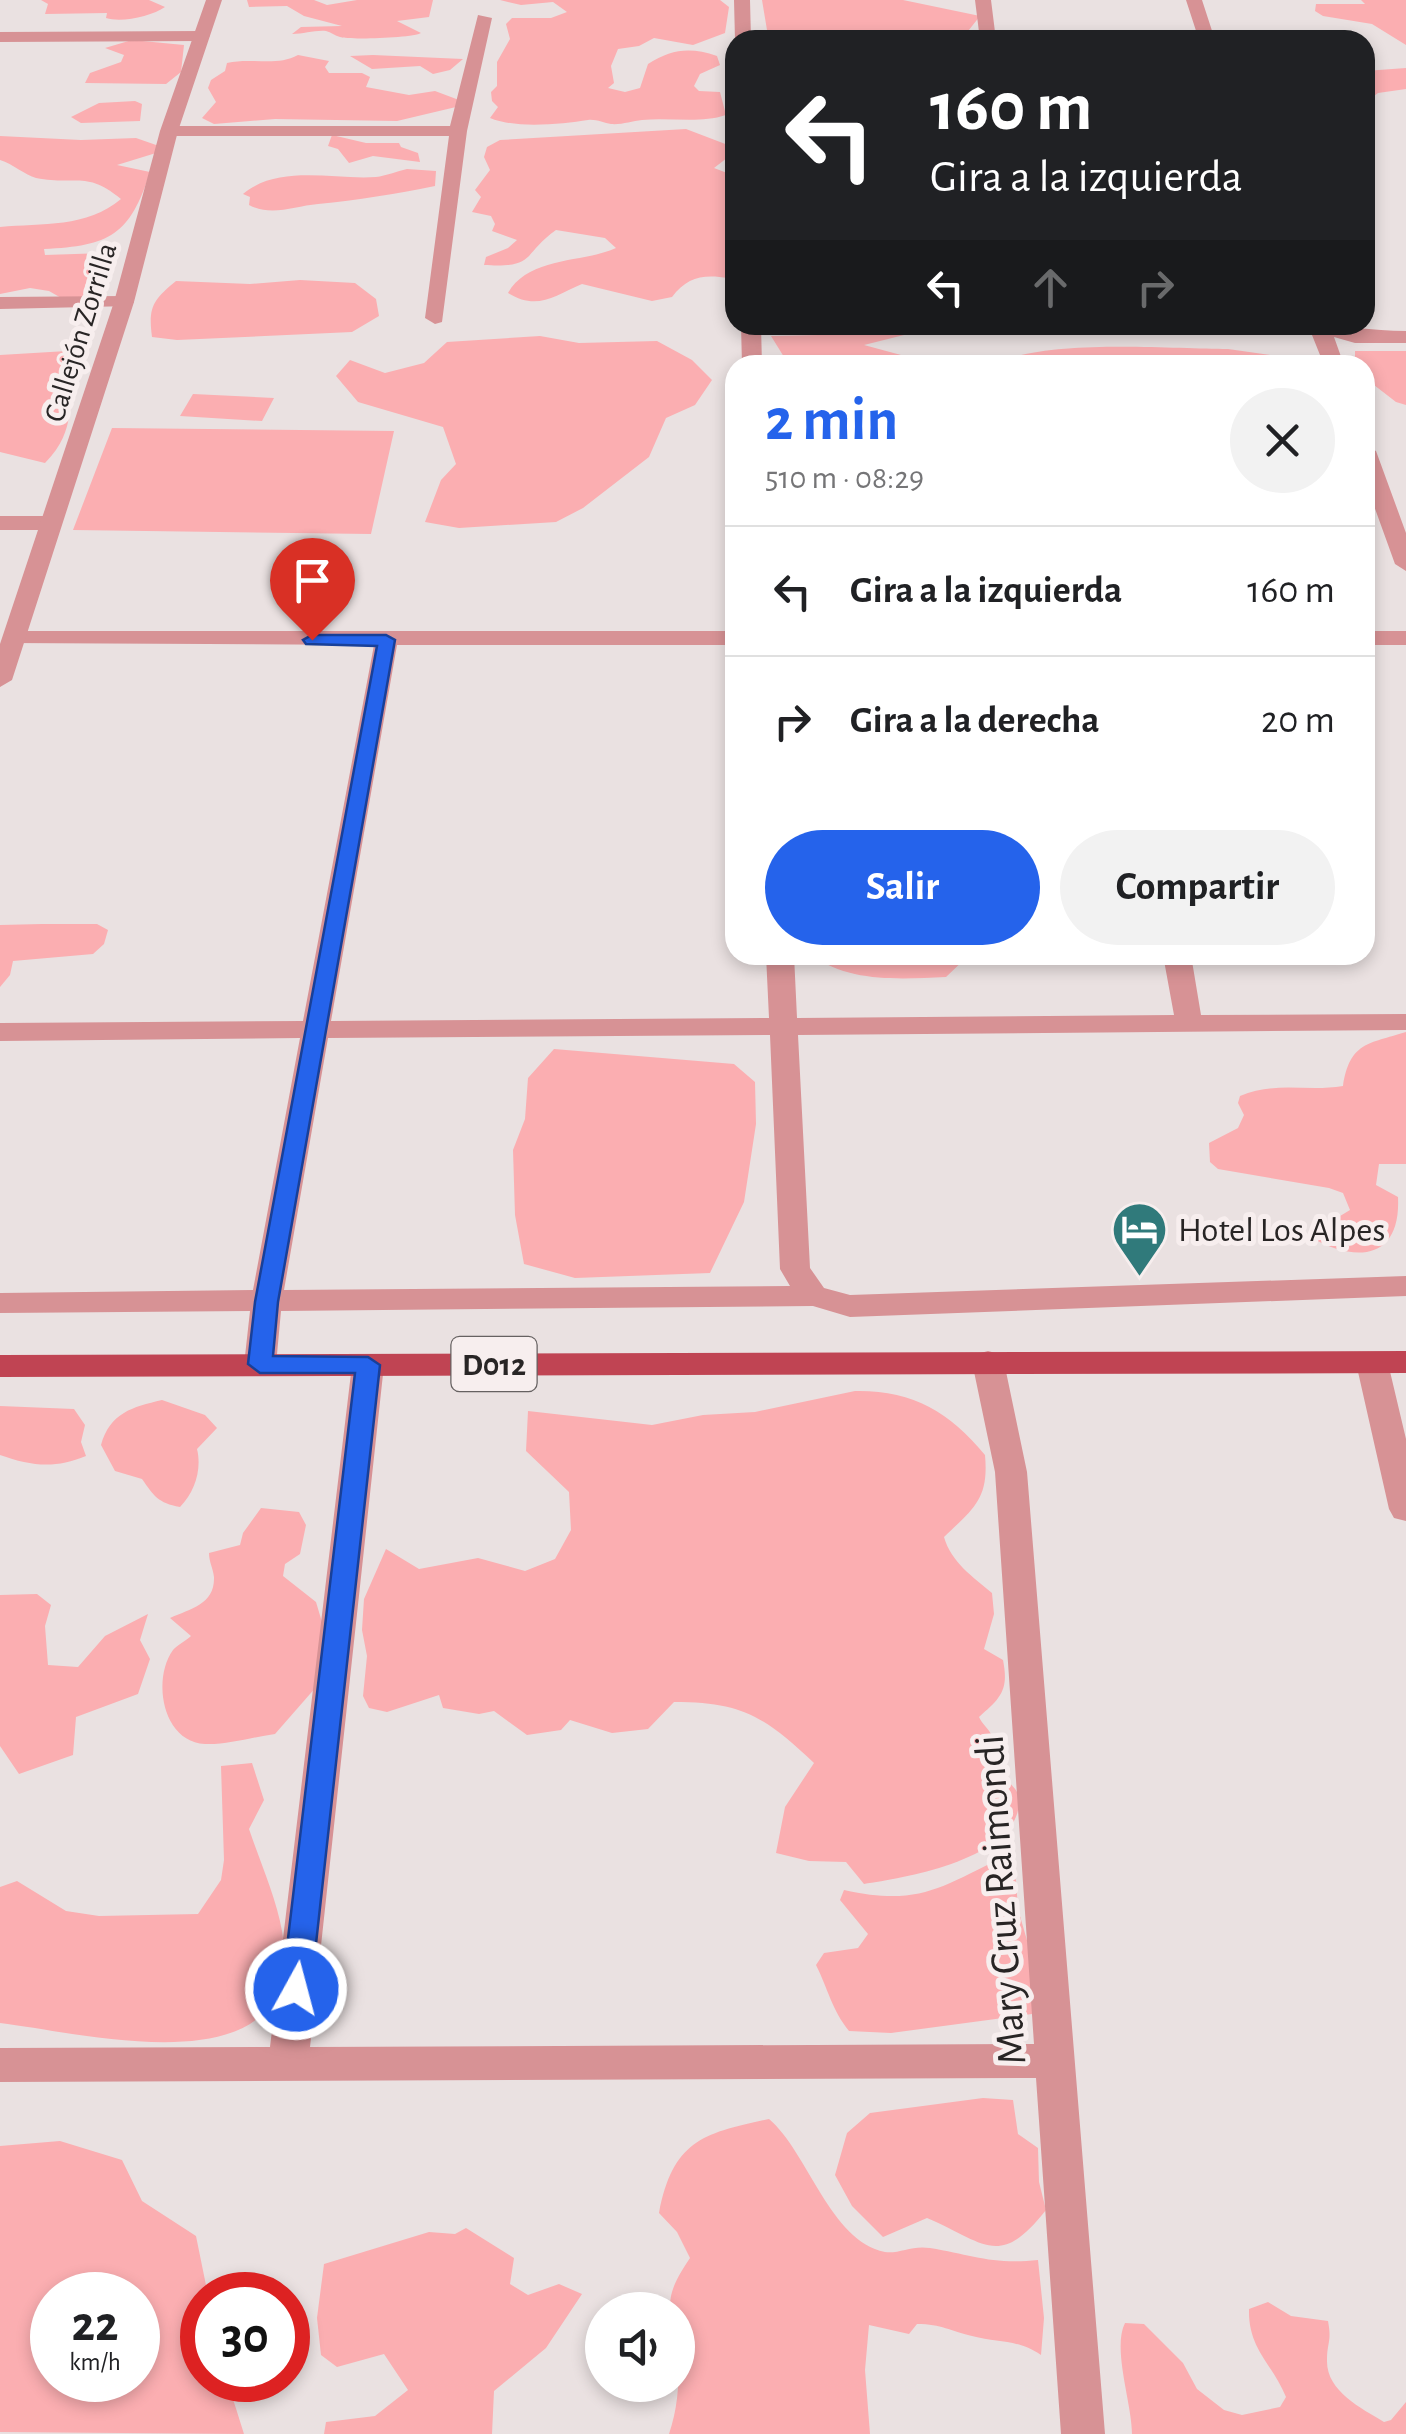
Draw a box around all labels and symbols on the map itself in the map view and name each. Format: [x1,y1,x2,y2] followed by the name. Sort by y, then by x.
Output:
[39,239,122,425] street label: Callejón Zorrilla
[270,538,355,641] pin
[1109,1199,1169,1278] hotel icon: Hotel Los Alpes
[1178,1213,1385,1248] place label: Hotel Los Alpes
[452,1337,536,1391] road number: D012
[969,1734,1033,2066] street label: Mary Cruz Raimondi
[244,1937,348,2041] position arrow
[180,2272,310,2402] speed limit sign: 30

